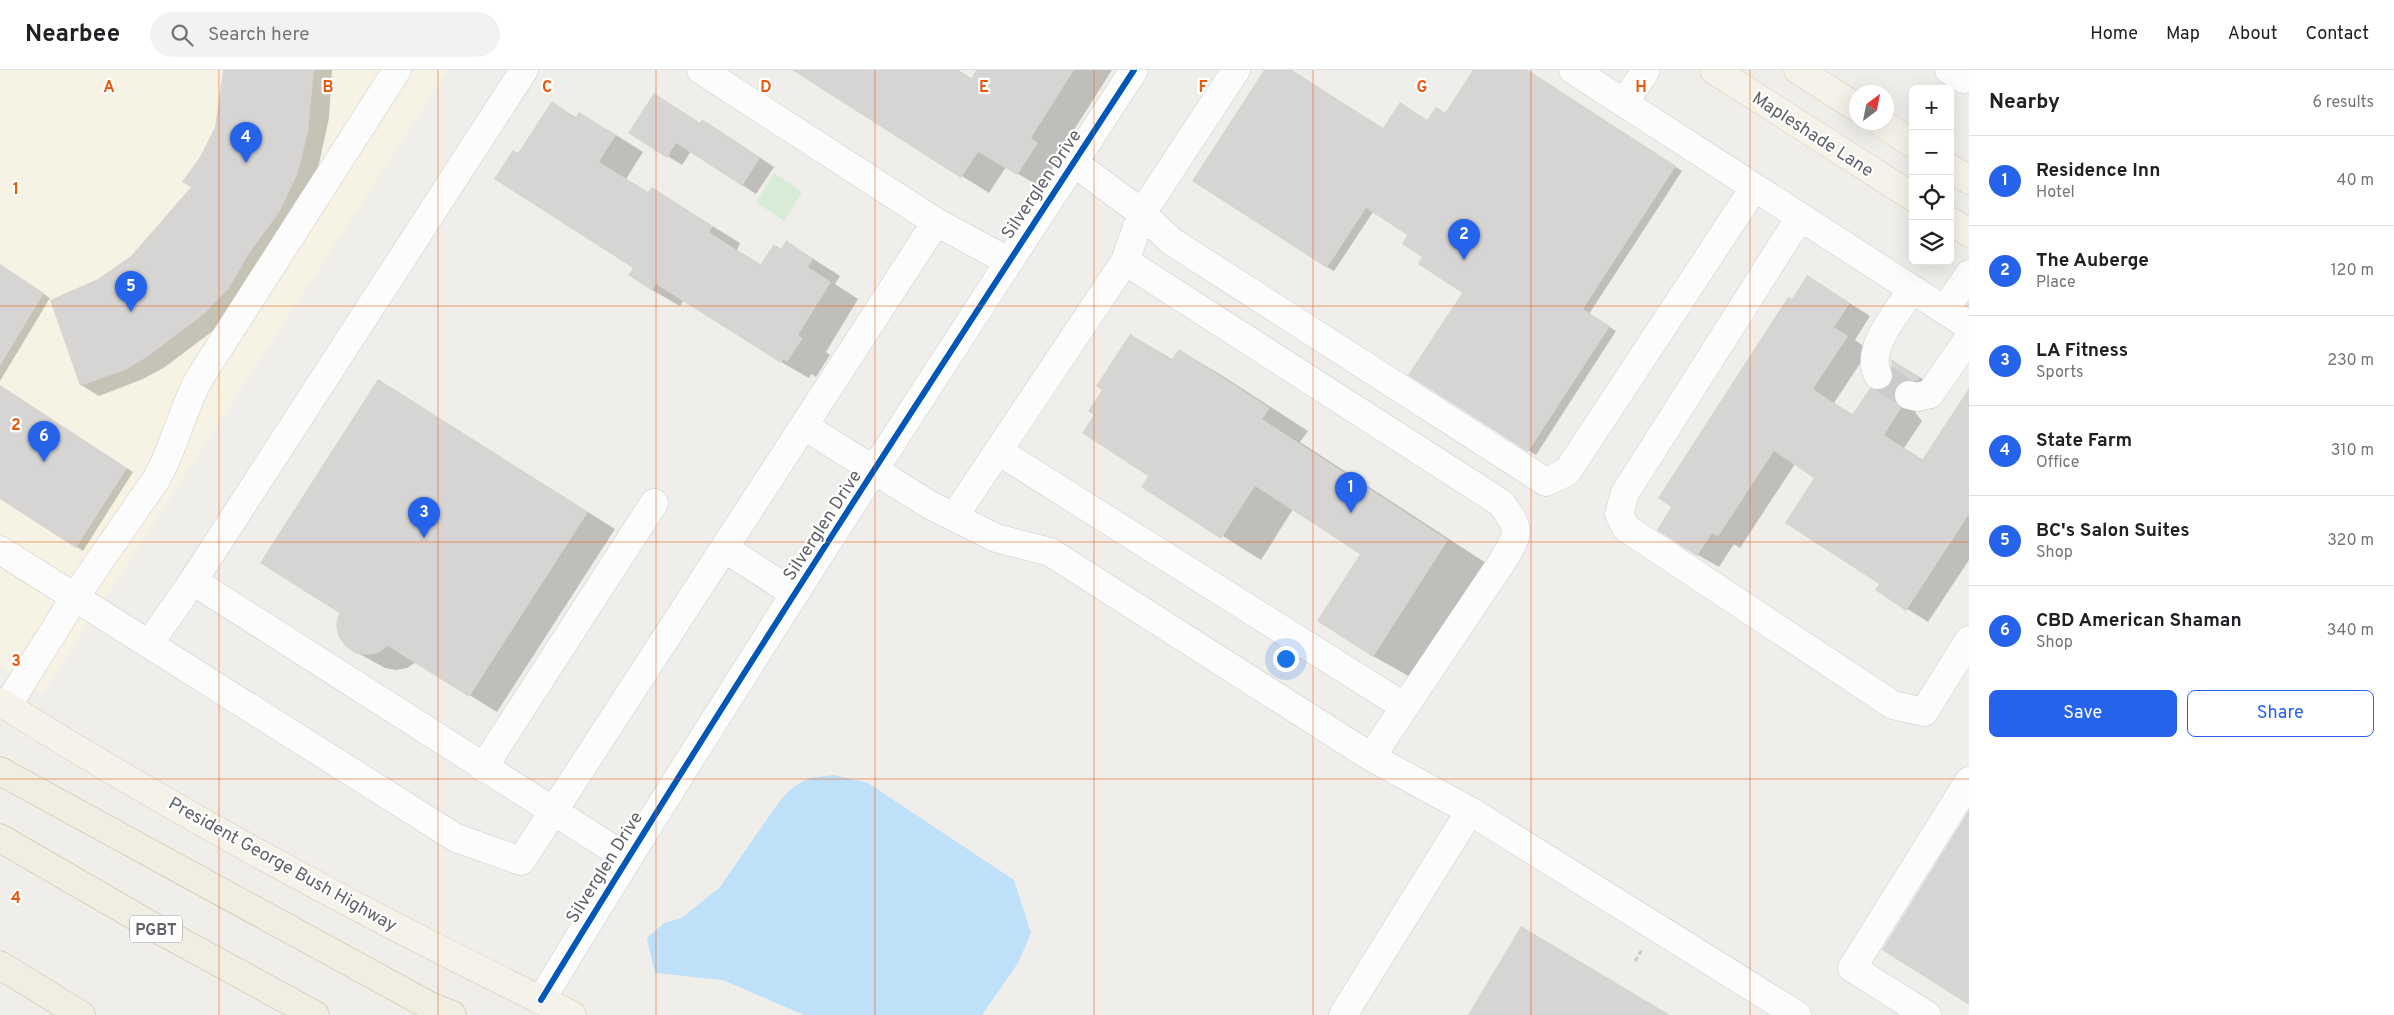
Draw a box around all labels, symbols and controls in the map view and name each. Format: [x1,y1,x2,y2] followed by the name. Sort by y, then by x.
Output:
[150,12,500,57] search box
[25,20,120,50] text: Nearbee
[168,21,196,49] icon: search
[208,23,310,47] text: Search here
[2090,23,2138,46] text: Home
[2166,23,2200,46] text: Map
[2228,23,2277,46] text: About
[2305,23,2369,46] text: Contact
[103,78,115,98] text: A
[322,78,334,98] text: B
[542,78,552,98] text: C
[760,78,772,98] text: D
[979,78,989,98] text: E
[1198,78,1208,98] text: F
[1417,78,1427,98] text: G
[1635,78,1647,98] text: H
[1849,85,1894,130] north arrow
[1909,85,1954,265] map controls
[1909,85,1954,130] button: +
[1747,87,1877,183] street label: Mapleshade Lane
[1989,89,2060,116] text: Nearby
[2312,93,2374,113] text: 6 results
[230,122,262,163] pin: 4
[997,126,1087,244] street label: Silverglen Drive
[1909,130,1954,175] button: −
[2036,159,2160,183] text: Residence Inn
[2002,171,2008,191] text: 1
[2336,171,2374,191] text: 40 m
[1909,175,1954,220] button: locate
[13,180,19,200] text: 1
[2036,183,2075,203] text: Hotel
[1448,219,1480,260] pin: 2
[1909,220,1954,265] button: layers
[2036,249,2149,273] text: The Auberge
[2000,261,2010,281] text: 2
[2331,261,2374,281] text: 120 m
[115,271,147,312] pin: 5
[2036,273,2076,293] text: Place
[2036,339,2128,363] text: LA Fitness
[2000,351,2010,371] text: 3
[2327,351,2374,371] text: 230 m
[2036,363,2084,383] text: Sports
[11,416,21,436] text: 2
[28,421,60,462] pin: 6
[2036,429,2132,453] text: State Farm
[2000,441,2010,461] text: 4
[2331,441,2374,461] text: 310 m
[2036,453,2079,473] text: Office
[779,466,868,585] street label: Silverglen Drive
[1335,472,1367,513] pin: 1
[408,497,440,538] pin: 3
[2036,519,2190,543] text: BC's Salon Suites
[2000,531,2010,551] text: 5
[2327,531,2374,551] text: 320 m
[2036,543,2073,563] text: Shop
[2036,609,2242,633] text: CBD American Shaman
[2000,621,2010,641] text: 6
[2327,621,2374,641] text: 340 m
[2036,633,2073,653] text: Shop
[1273,646,1299,672] your location
[11,652,21,672] text: 3
[1989,690,2177,737] button: Save
[2187,690,2374,737] button: Share
[164,793,401,938] street label: President George Bush Highway
[562,808,649,928] street label: Silverglen Drive
[11,889,21,909] text: 4
[130,916,182,942] road number: PGBT

